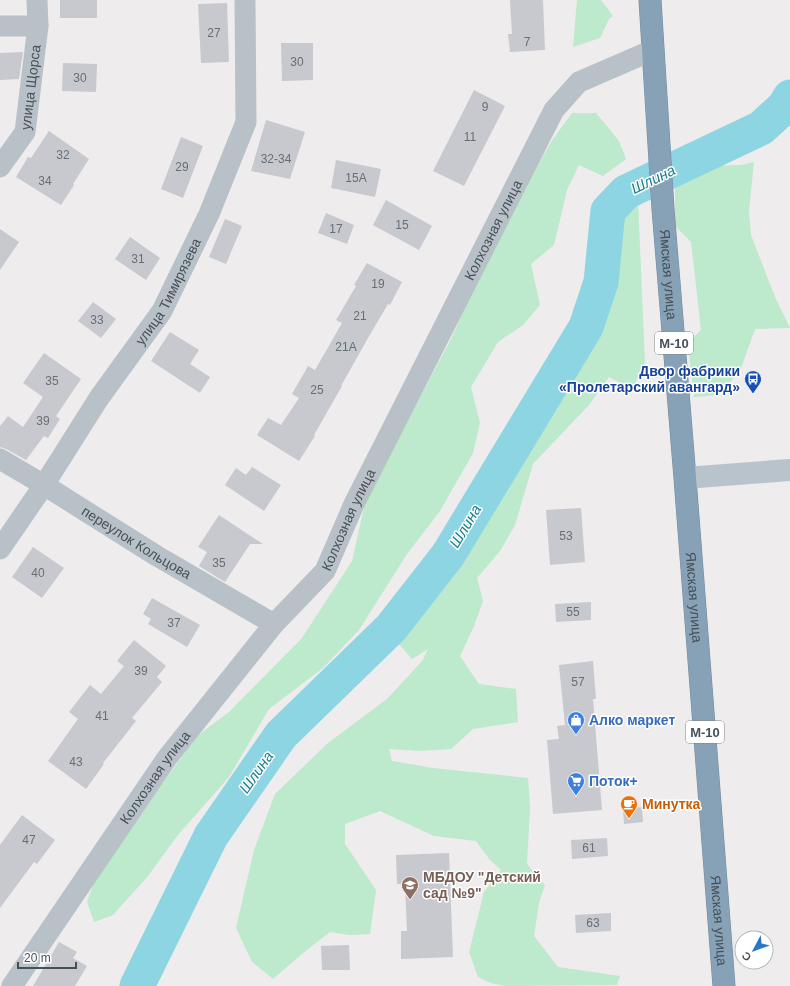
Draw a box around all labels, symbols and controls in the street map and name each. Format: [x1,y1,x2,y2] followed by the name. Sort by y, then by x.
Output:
[207,26,221,40] house number: 27
[524,35,531,49] house number: 7
[17,44,44,131] street label: улица Щорса
[290,55,304,69] house number: 30
[73,71,87,85] house number: 30
[482,100,489,114] house number: 9
[464,130,477,144] house number: 11
[56,148,70,162] house number: 32
[261,152,292,166] house number: 32-34
[175,160,189,174] house number: 29
[628,161,678,197] water label: Шлина
[345,171,367,185] house number: 15А
[38,174,52,188] house number: 34
[461,177,525,283] street label: Колхозная улица
[395,218,409,232] house number: 15
[329,222,343,236] house number: 17
[657,228,680,321] street label: Ямская улица
[132,235,204,348] street label: улица Тимирязева
[131,252,145,266] house number: 31
[371,277,385,291] house number: 19
[353,309,367,323] house number: 21
[90,313,104,327] house number: 33
[655,332,693,354] road number: М-10
[335,340,357,354] house number: 21А
[559,363,740,395] place label: Двор фабрики «Пролетарский авангард»
[743,369,763,394] bus stop icon: Двор фабрики «Пролетарский авангард»
[45,374,59,388] house number: 35
[310,383,324,397] house number: 25
[36,414,50,428] house number: 39
[318,466,379,573] street label: Колхозная улица
[446,501,484,551] water label: Шлина
[79,503,194,582] street label: переулок Кольцова
[559,529,573,543] house number: 53
[683,551,706,644] street label: Ямская улица
[212,556,226,570] house number: 35
[31,566,45,580] house number: 40
[566,605,580,619] house number: 55
[167,616,181,630] house number: 37
[134,664,148,678] house number: 39
[571,675,585,689] house number: 57
[95,709,109,723] house number: 41
[566,710,586,735] shop icon: Алко маркет
[589,712,675,728] place label: Алко маркет
[686,721,724,743] road number: М-10
[117,728,194,827] street label: Колхозная улица
[235,748,277,796] water label: Шлина
[69,755,83,769] house number: 43
[566,771,586,796] supermarket icon: Поток+
[589,773,638,789] place label: Поток+
[619,794,639,819] cafe icon: Минутка
[642,796,701,812] place label: Минутка
[22,833,36,847] house number: 47
[582,841,596,855] house number: 61
[423,869,541,901] place label: МБДОУ "Детский сад №9"
[708,874,730,967] street label: Ямская улица
[400,875,420,900] school or university icon: МБДОУ "Детский сад №9"
[586,916,600,930] house number: 63
[734,930,774,970] north arrow
[18,944,76,970] scale bar
[739,950,754,963] text: С
[24,951,51,965] text: 20 m

